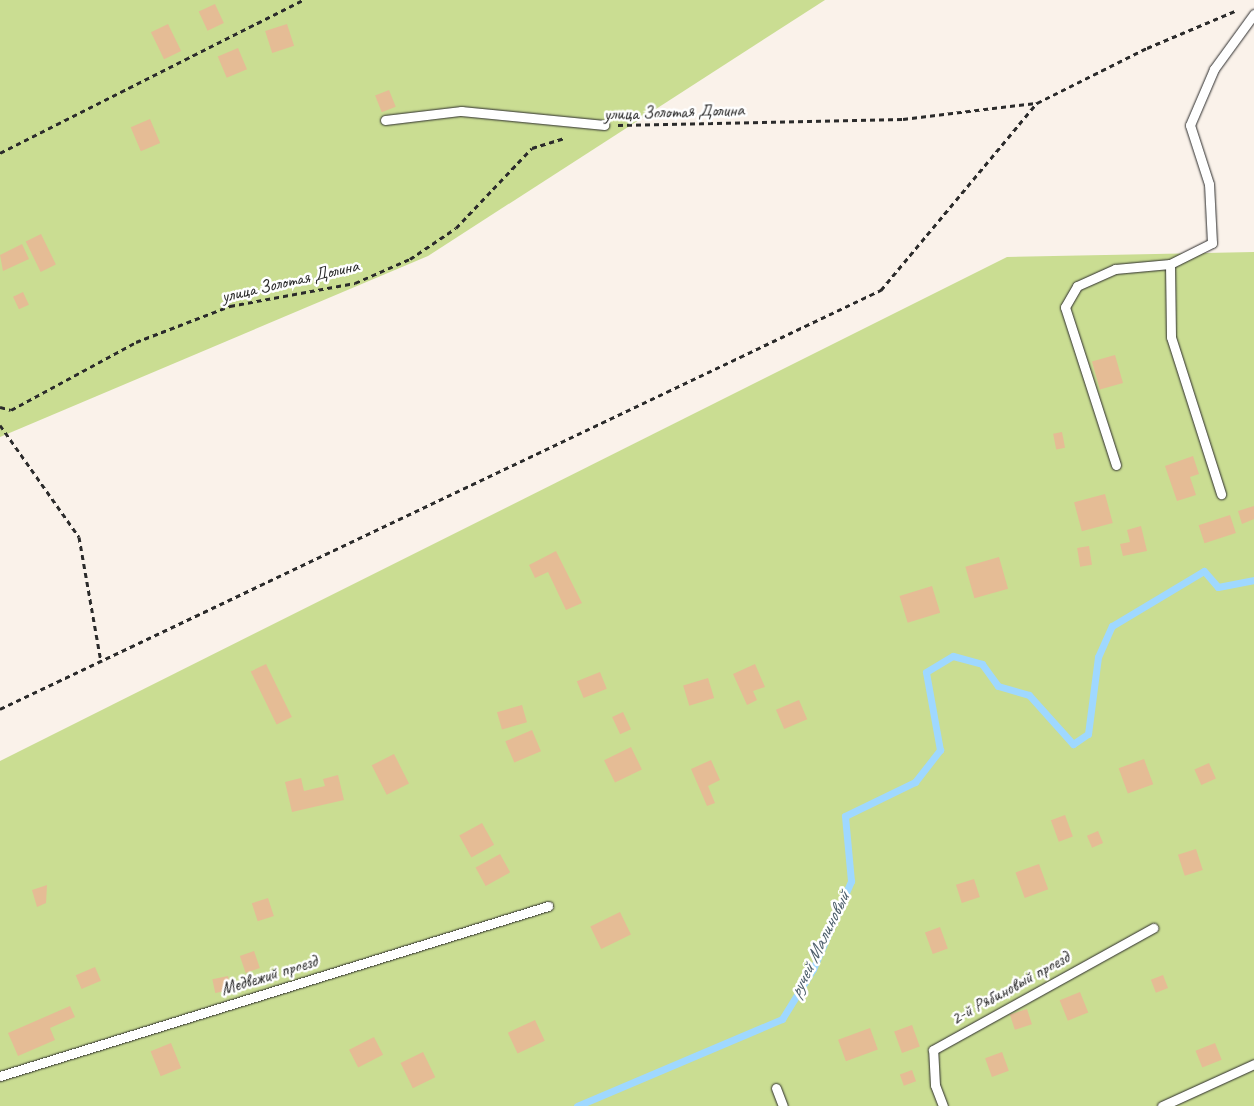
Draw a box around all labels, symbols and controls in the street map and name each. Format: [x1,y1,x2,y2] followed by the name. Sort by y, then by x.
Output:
[601,99,747,125] street label: улица Золотая Долина
[217,254,363,308] street label: улица Золотая Долина
[785,889,855,1001] water label: ручей Малиновый
[947,946,1073,1030] street label: 2-й Рябиновый проезд
[218,950,320,1000] street label: Медвежий проезд

